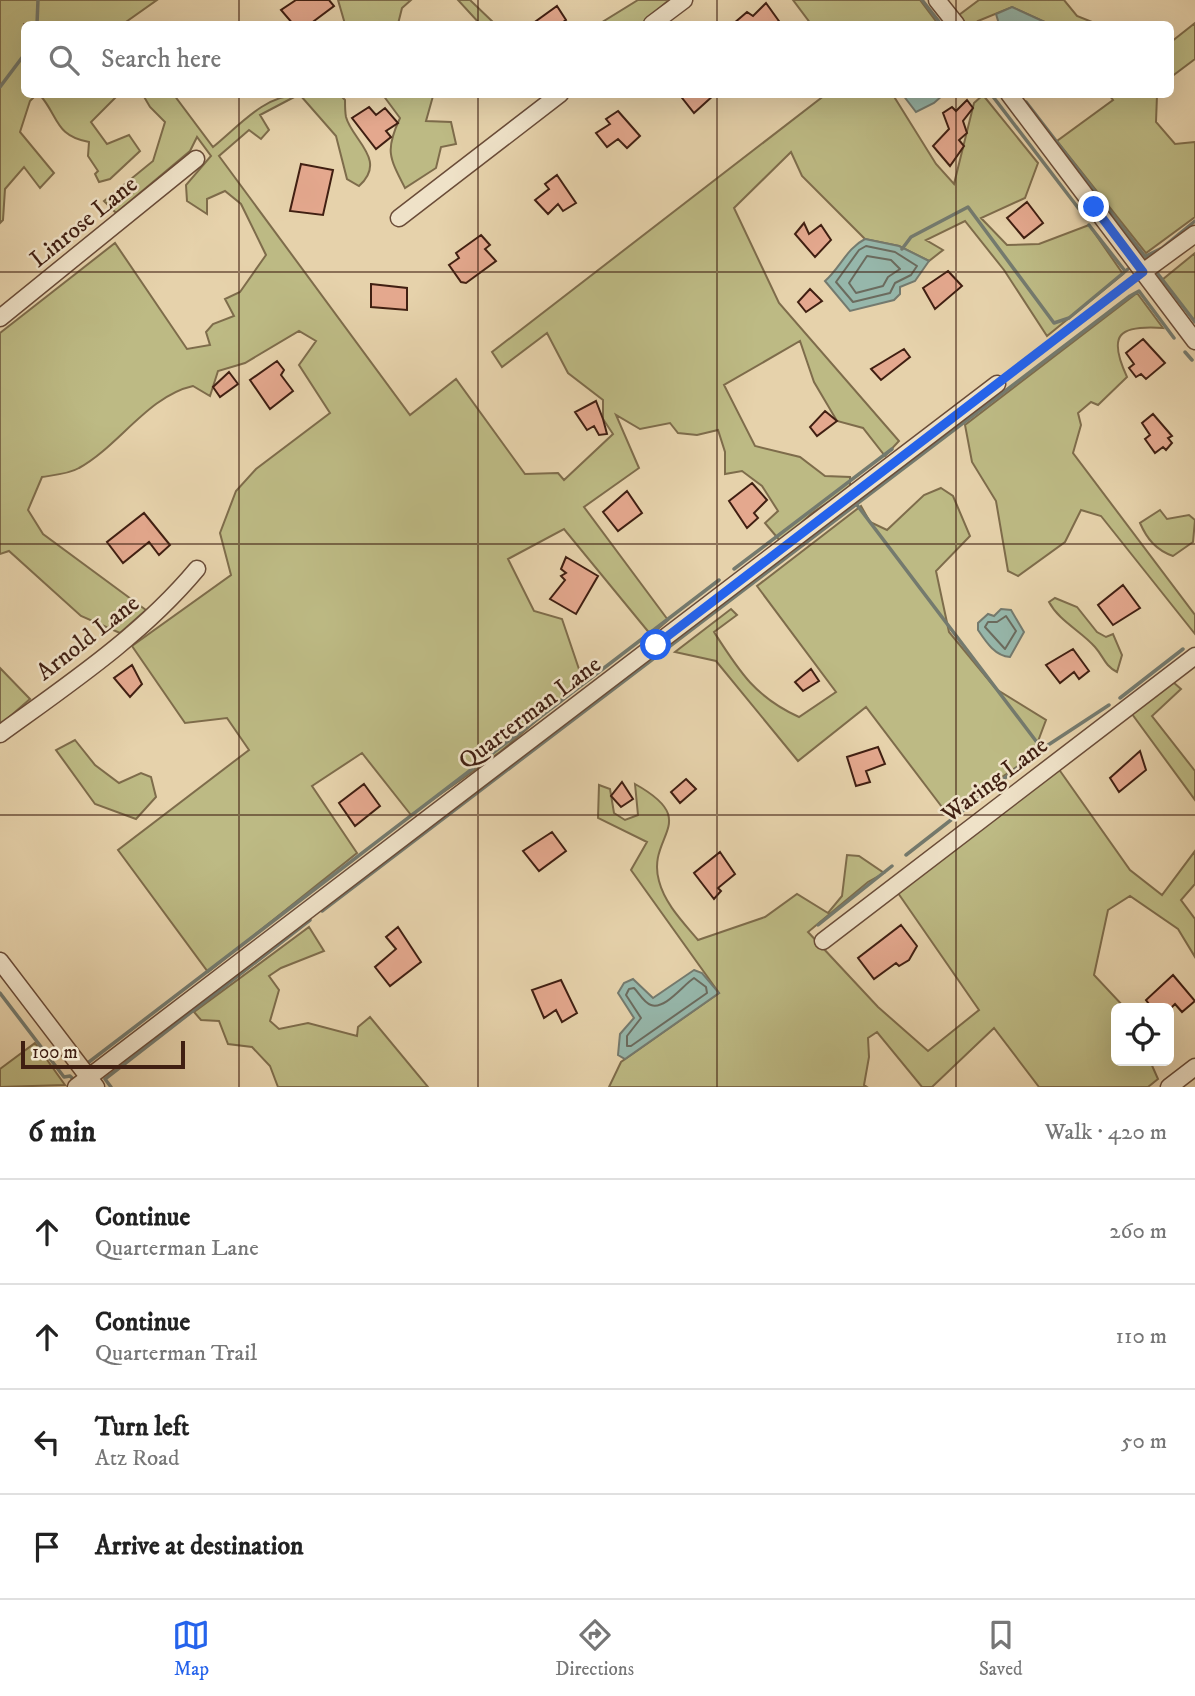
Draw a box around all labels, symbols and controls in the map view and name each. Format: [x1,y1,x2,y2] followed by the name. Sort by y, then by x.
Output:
[21,21,1174,98] search box
[45,41,83,79] icon: search
[101,43,221,76] text: Search here
[24,170,144,274] street label: Linrose Lane
[1078,191,1109,222] route end
[31,588,146,688] street label: Arnold Lane
[640,629,671,660] route start
[453,650,607,776] street label: Quarterman Lane
[935,730,1054,830] street label: Waring Lane
[1111,1003,1174,1066] map controls
[1111,1003,1174,1066] button: locate
[21,1038,186,1070] scale bar
[32,1041,78,1064] text: 100 m
[28,1114,96,1151] text: 6 min
[1045,1118,1167,1147] text: Walk · 420 m
[95,1201,190,1234] text: Continue
[28,1213,66,1251] icon: ahead
[1109,1217,1167,1246] text: 260 m
[95,1234,259,1263] text: Quarterman Lane
[95,1306,190,1339] text: Continue
[28,1318,66,1356] icon: ahead
[1116,1322,1167,1351] text: 110 m
[95,1339,257,1368] text: Quarterman Trail
[95,1411,189,1444] text: Turn left
[28,1423,66,1461] icon: left
[1121,1427,1167,1456] text: 50 m
[95,1444,180,1473] text: Atz Road
[28,1528,66,1566] icon: arrive
[95,1530,304,1563] text: Arrive at destination
[172,1616,210,1681] tab: Map
[555,1616,634,1681] tab: Directions
[979,1616,1023,1681] tab: Saved

